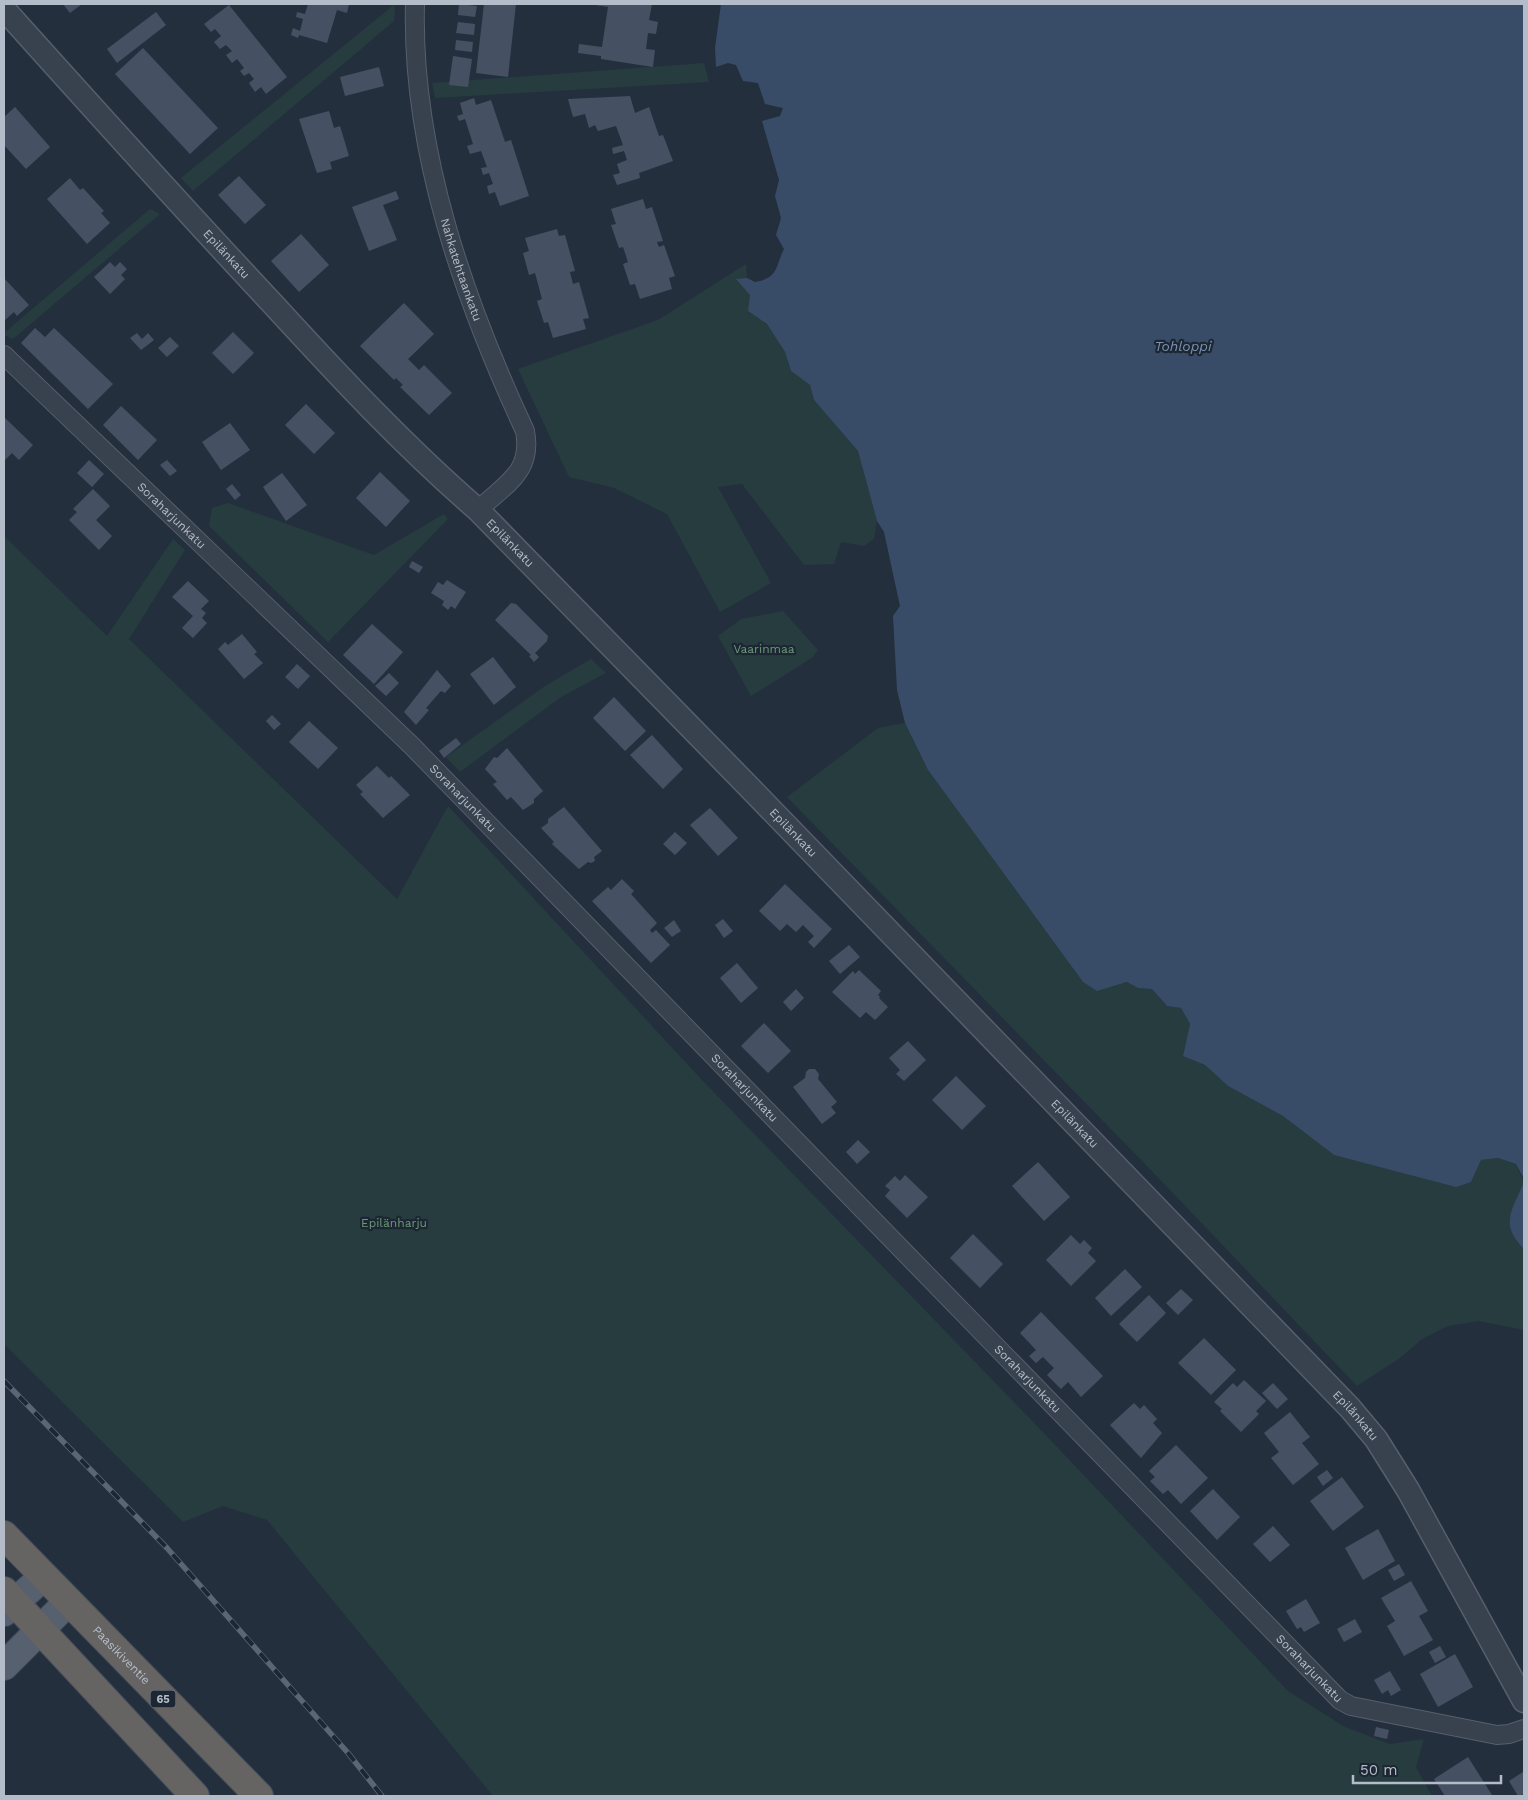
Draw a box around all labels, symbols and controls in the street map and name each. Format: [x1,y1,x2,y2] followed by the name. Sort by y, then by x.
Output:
[438,217,485,323] street label: Nahkatehtaankatu
[200,227,253,282] street label: Epilänkatu
[1154,338,1212,354] water label: Tohloppi
[134,480,209,551] street label: Soraharjunkatu
[483,516,537,570] street label: Epilänkatu
[733,642,795,656] park label: Vaarinmaa
[427,761,499,835] street label: Soraharjunkatu
[767,805,820,860] street label: Epilänkatu
[708,1051,781,1125] street label: Soraharjunkatu
[1048,1096,1101,1151] street label: Epilänkatu
[361,1216,427,1230] park label: Epilänharju
[991,1342,1064,1416] street label: Soraharjunkatu
[1330,1388,1381,1443] street label: Epilänkatu
[90,1623,153,1687] street label: Paasikiventie
[1273,1632,1345,1705] street label: Soraharjunkatu
[150,1690,176,1708] road number: 65
[1353,1752,1500,1784] scale bar
[1360,1761,1397,1779] text: 50 m

